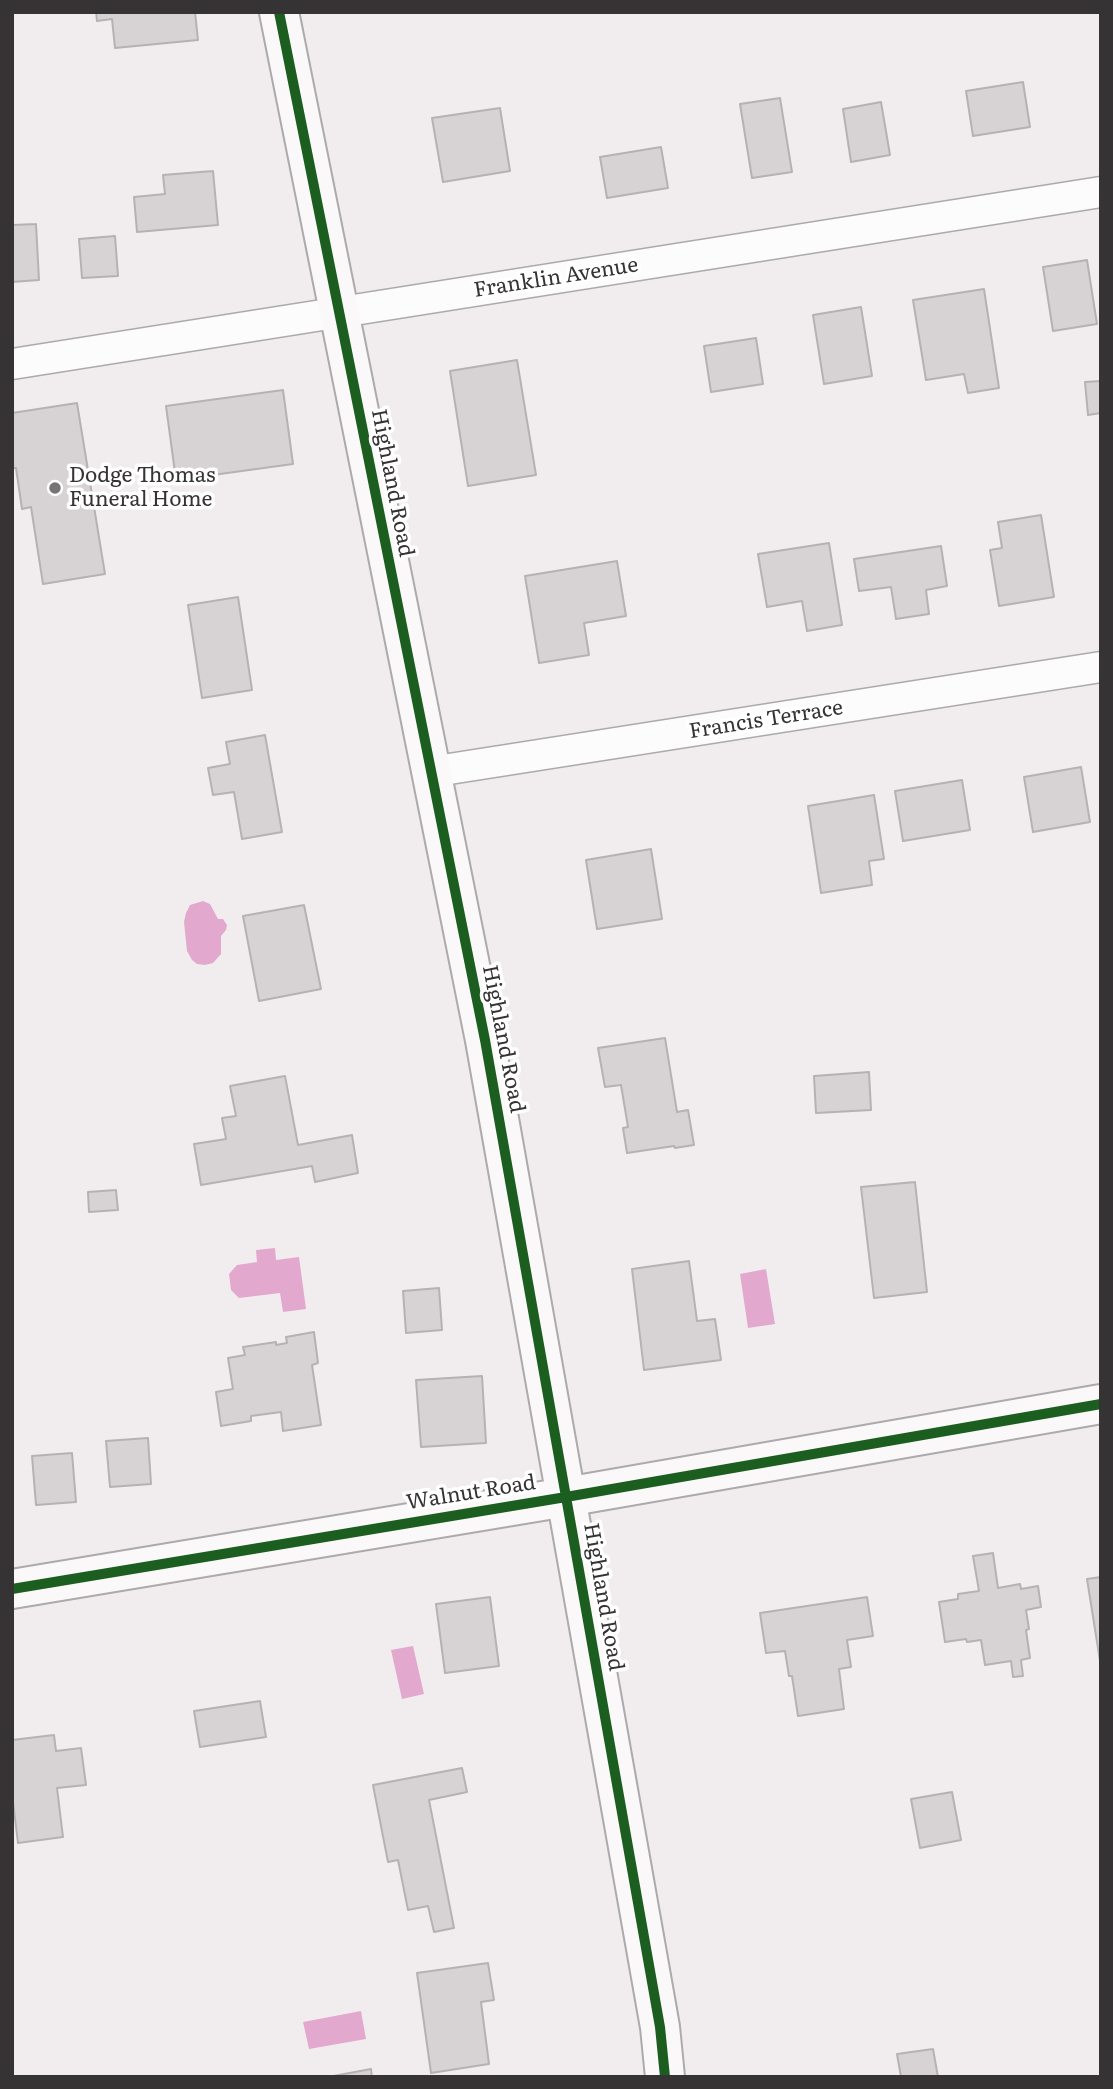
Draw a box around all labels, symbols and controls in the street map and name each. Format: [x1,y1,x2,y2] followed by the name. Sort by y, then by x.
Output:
[472,253,640,303] street label: Franklin Avenue
[365,407,419,559] street label: Highland Road
[69,463,215,513] place label: Dodge Thomas Funeral Home
[47,480,63,496] marker: Dodge Thomas Funeral Home
[687,695,845,745] street label: Francis Terrace
[476,963,530,1115] street label: Highland Road
[405,1470,537,1516] street label: Walnut Road
[578,1521,628,1673] street label: Highland Road

